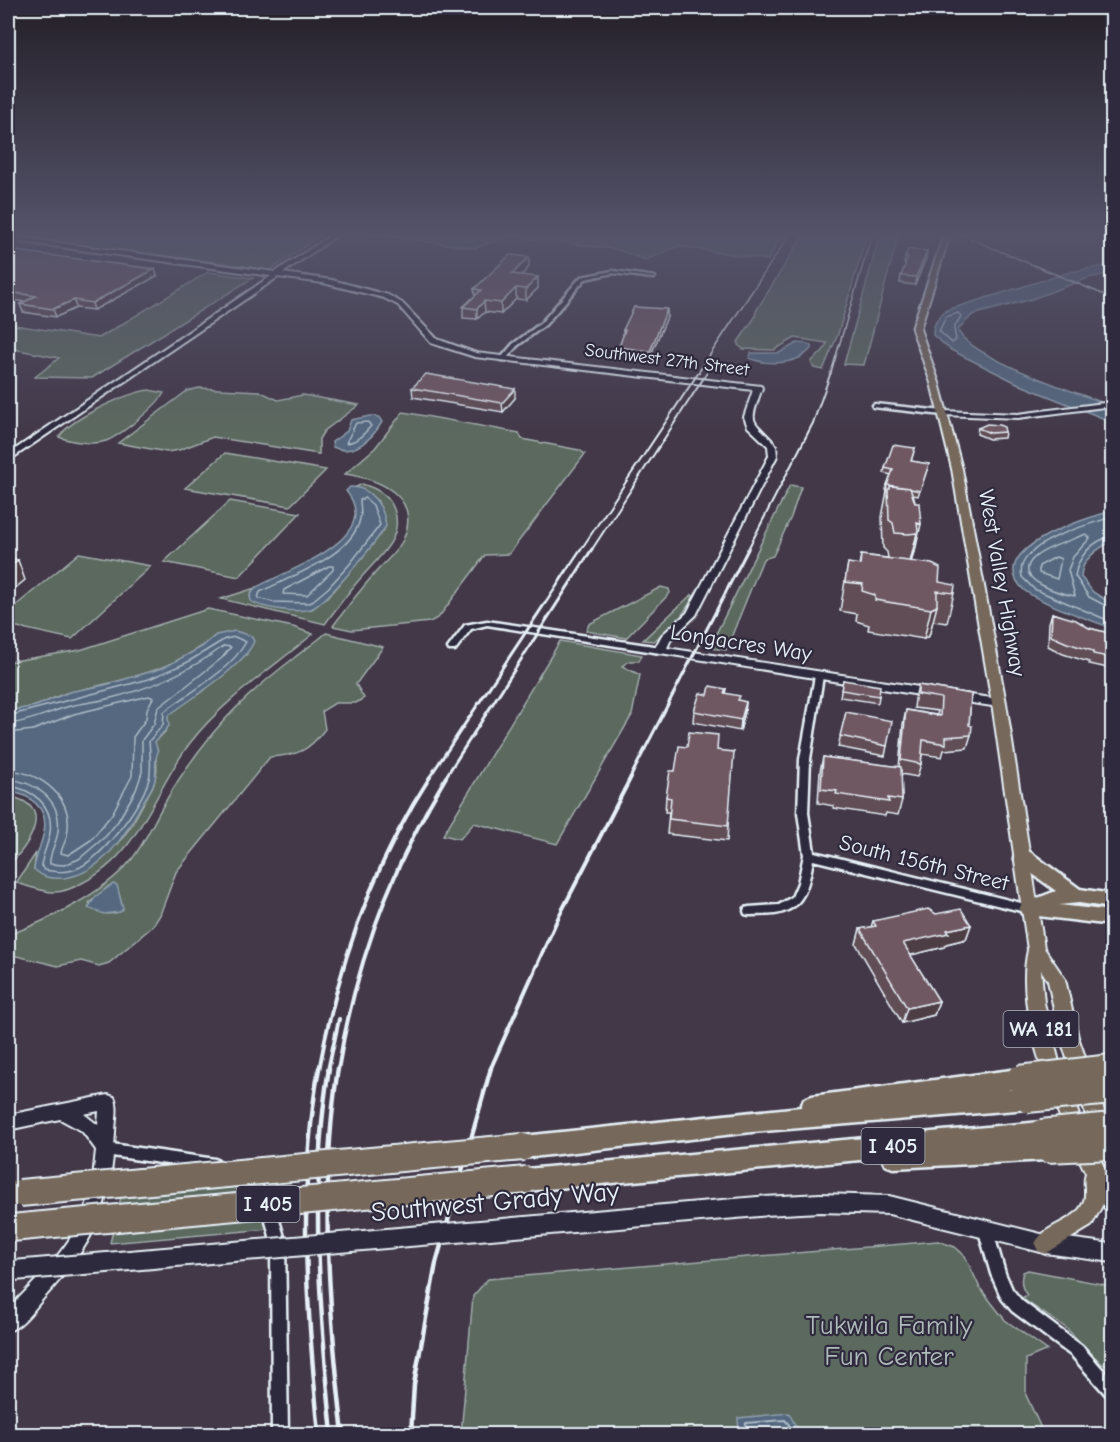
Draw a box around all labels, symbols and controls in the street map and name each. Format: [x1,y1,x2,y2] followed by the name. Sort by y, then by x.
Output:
[584,340,751,381] street label: Southwest 27th Street
[973,487,1031,679] street label: West Valley Highway
[669,619,814,667] street label: Longacres Way
[837,829,1012,897] street label: South 156th Street
[1004,1011,1078,1047] road number: WA 181
[862,1128,924,1164] road number: I 405
[370,1176,621,1228] street label: Southwest Grady Way
[236,1186,300,1222] road number: I 405
[806,1310,973,1372] park label: Tukwila Family Fun Center

